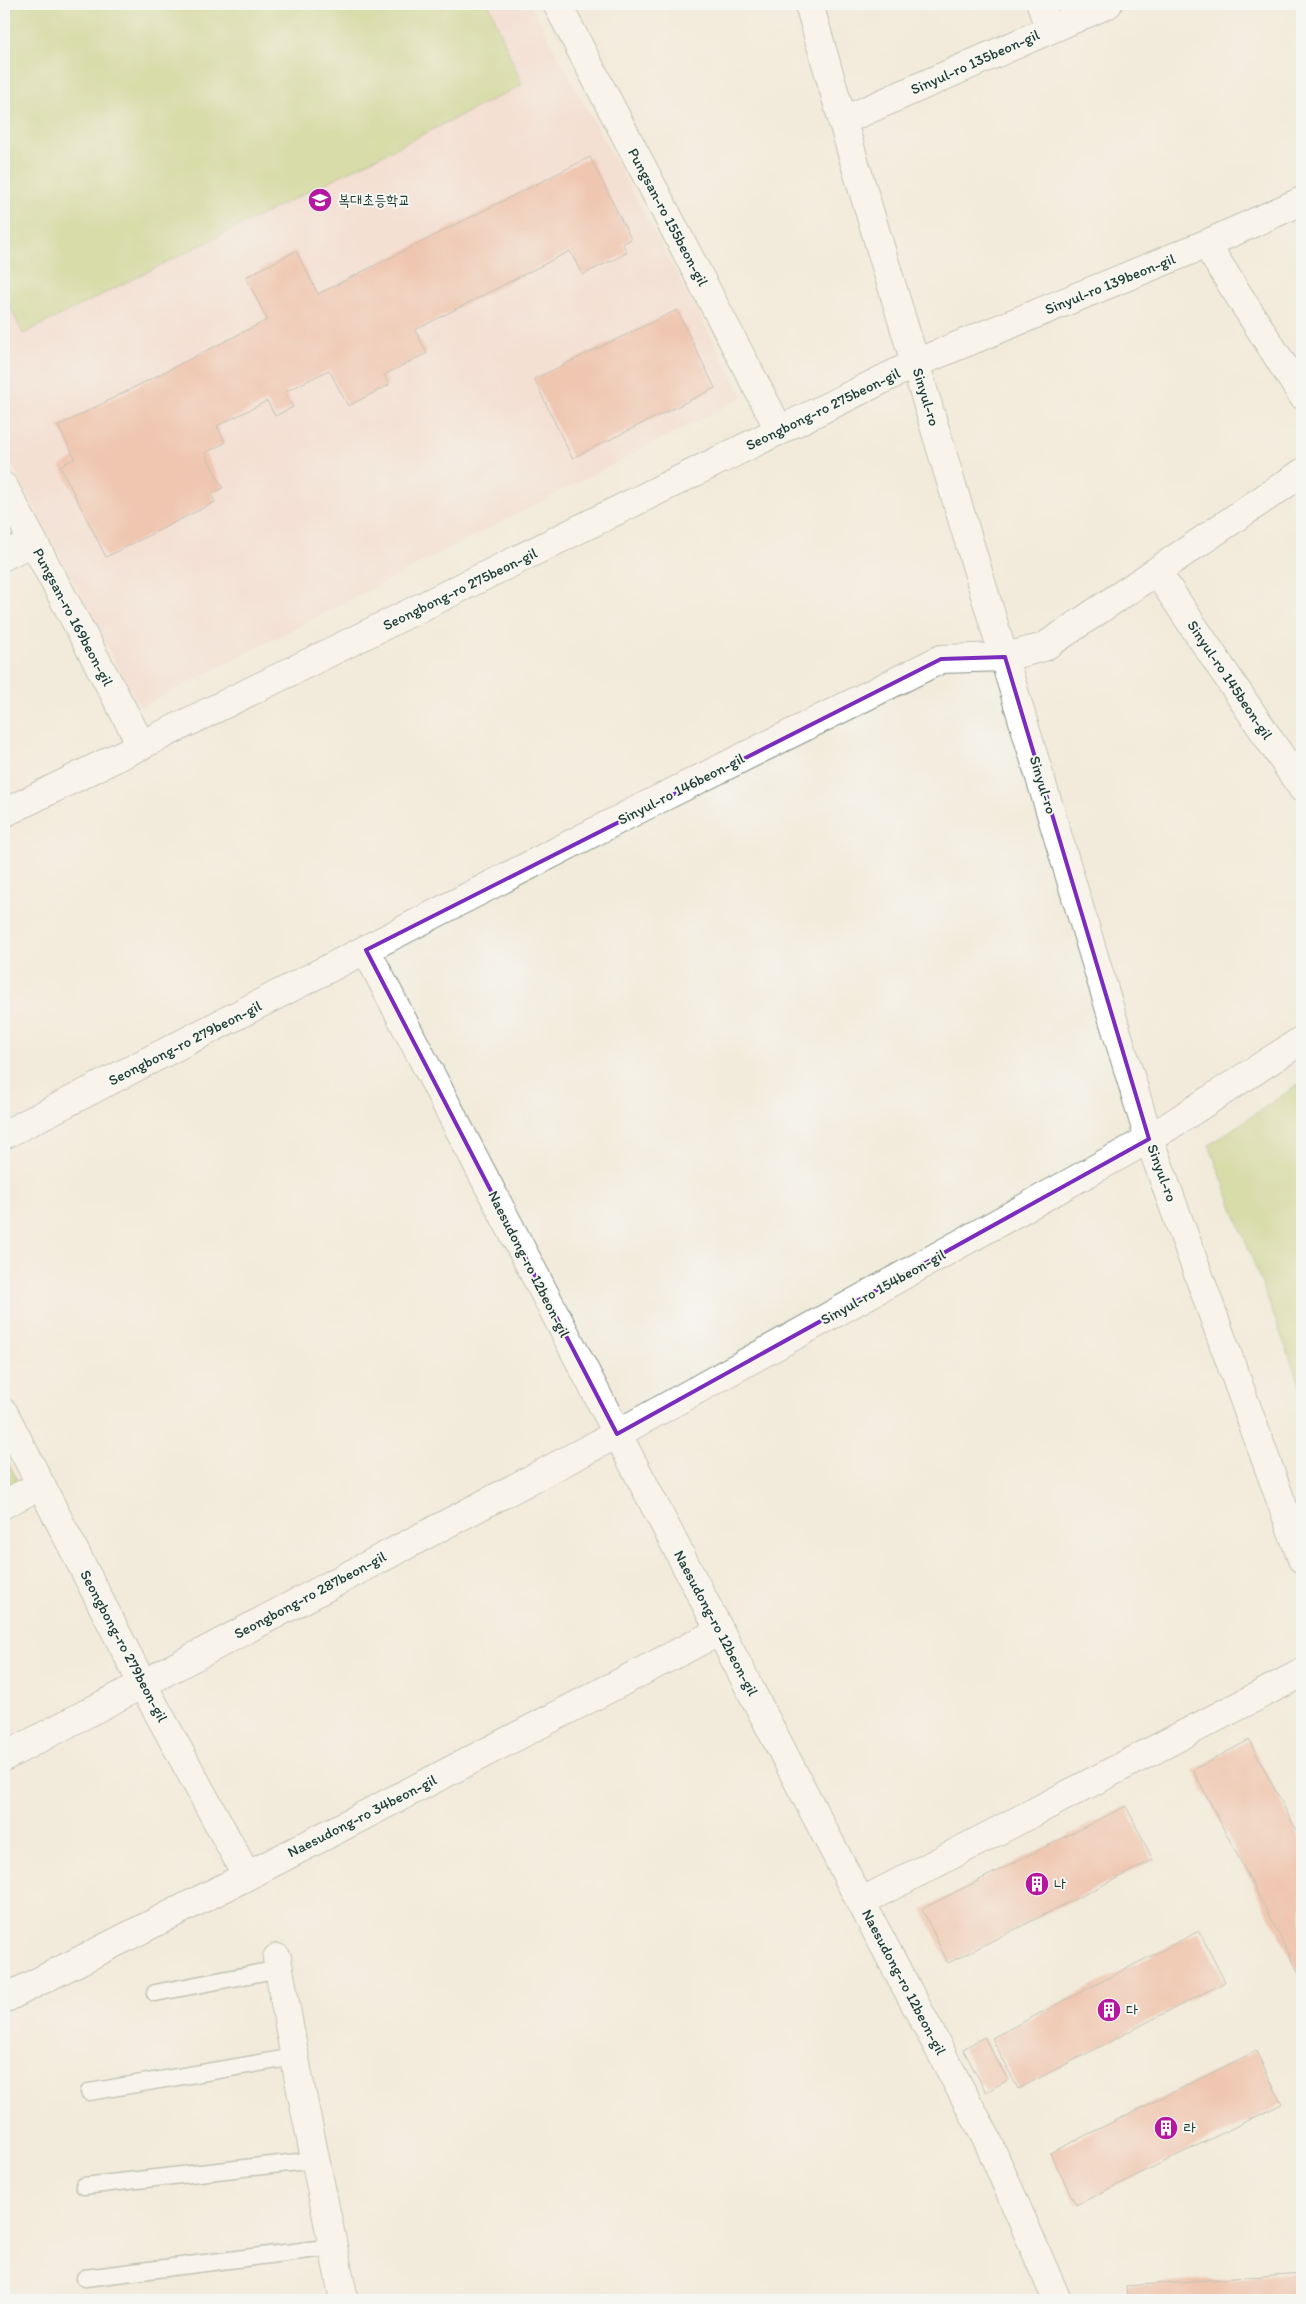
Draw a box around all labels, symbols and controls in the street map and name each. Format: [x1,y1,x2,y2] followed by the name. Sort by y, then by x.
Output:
[908,25,1043,98] street label: Sinyul-ro 135beon-gil
[624,145,712,290] street label: Pungsan-ro 155beon-gil
[307,187,333,213] school or university icon: 복대초등학교
[338,191,410,209] place label: 복대초등학교
[1042,249,1179,318] street label: Sinyul-ro 139beon-gil
[743,363,904,454] street label: Seongbong-ro 275beon-gil
[909,366,943,428] street label: Sinyul-ro
[380,543,541,634] street label: Seongbong-ro 275beon-gil
[29,545,117,690] street label: Pungsan-ro 169beon-gil
[1183,617,1277,744] street label: Sinyul-ro 145beon-gil
[615,749,748,829] street label: Sinyul-ro 146beon-gil
[1026,754,1060,816] street label: Sinyul-ro
[105,996,265,1089] street label: Seongbong-ro 279beon-gil
[1143,1142,1181,1204] street label: Sinyul-ro
[484,1188,574,1341] street label: Naesudong-ro 12beon-gil
[817,1245,949,1329] street label: Sinyul-ro 154beon-gil
[231,1547,390,1643] street label: Seongbong-ro 287beon-gil
[670,1547,762,1700] street label: Naesudong-ro 12beon-gil
[76,1567,172,1726] street label: Seongbong-ro 279beon-gil
[284,1770,440,1861] street label: Naesudong-ro 34beon-gil
[1024,1871,1050,1897] building icon: 나
[1054,1875,1066,1893] place label: 나
[858,1906,950,2059] street label: Naesudong-ro 12beon-gil
[1096,1997,1122,2023] building icon: 다
[1126,2001,1138,2019] place label: 다
[1153,2115,1179,2141] building icon: 라
[1184,2119,1196,2137] place label: 라

